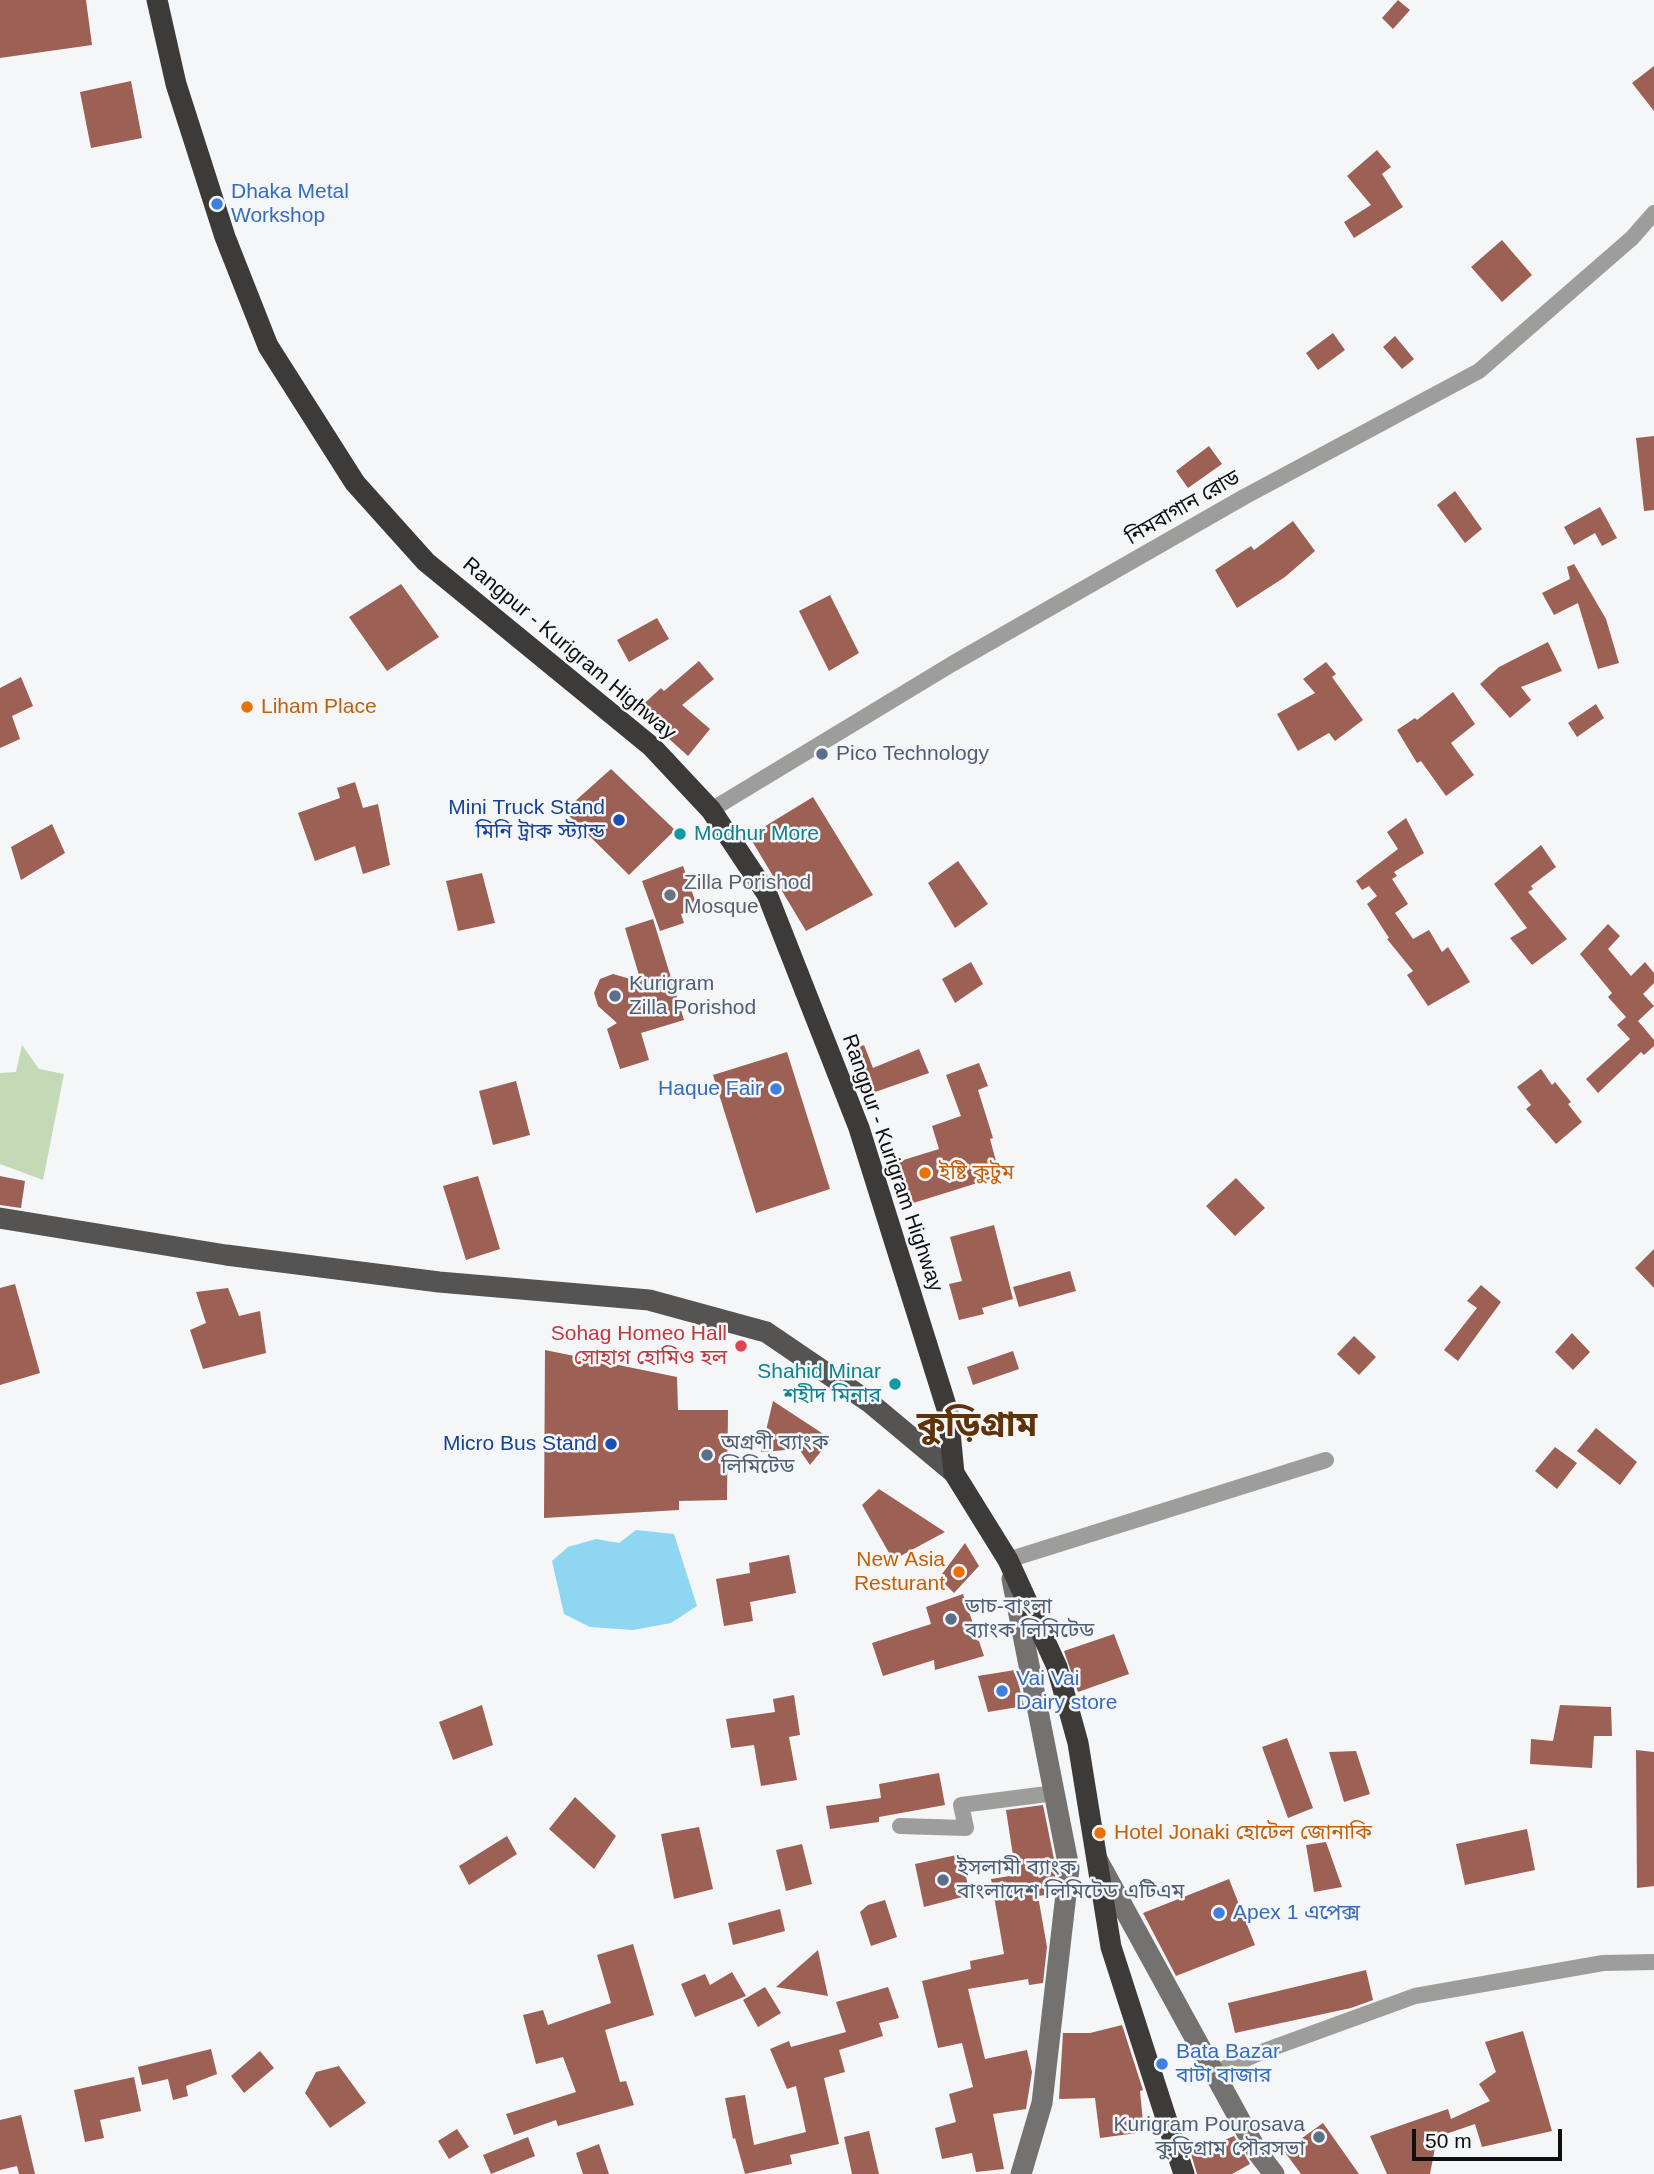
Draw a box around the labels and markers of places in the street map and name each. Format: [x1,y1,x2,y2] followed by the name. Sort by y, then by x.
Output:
[231,179,349,229] place label: Dhaka Metal Workshop
[209,196,225,212] marker: Dhaka Metal Workshop
[261,694,377,720] place label: Liham Place
[239,699,255,715] marker: Liham Place
[836,741,989,767] place label: Pico Technology
[814,746,830,762] marker: Pico Technology
[448,795,605,845] place label: Mini Truck Stand মিনি ট্রাক স্ট্যান্ড
[611,812,627,828] marker: Mini Truck Stand মিনি ট্রাক স্ট্যান্ড
[694,821,819,847] place label: Modhur More
[672,826,688,842] marker: Modhur More
[684,870,811,920] place label: Zilla Porishod Mosque
[662,887,678,903] marker: Zilla Porishod Mosque
[629,971,756,1021] place label: Kurigram Zilla Porishod
[607,988,623,1004] marker: Kurigram Zilla Porishod
[658,1076,762,1102] place label: Haque Fair
[768,1081,784,1097] marker: Haque Fair
[939,1160,1014,1186] place label: ইষ্টি কুটুম
[917,1165,933,1181] marker: ইষ্টি কুটুম
[551,1321,727,1371] place label: Sohag Homeo Hall সোহাগ হোমিও হল
[733,1338,749,1354] marker: Sohag Homeo Hall সোহাগ হোমিও হল
[757,1359,881,1409] place label: Shahid Minar শহীদ মিনার
[887,1376,903,1392] marker: Shahid Minar শহীদ মিনার
[721,1430,829,1480] place label: অগ্রণী ব্যাংক লিমিটেড
[443,1431,597,1457] place label: Micro Bus Stand
[603,1436,619,1452] marker: Micro Bus Stand
[699,1447,715,1463] marker: অগ্রণী ব্যাংক লিমিটেড
[854,1547,945,1597] place label: New Asia Resturant
[951,1564,967,1580] marker: New Asia Resturant
[965,1594,1094,1644] place label: ডাচ-বাংলা ব্যাংক লিমিটেড
[943,1611,959,1627] marker: ডাচ-বাংলা ব্যাংক লিমিটেড
[1016,1666,1118,1716] place label: Vai Vai Dairy store
[994,1683,1010,1699] marker: Vai Vai Dairy store
[1114,1820,1372,1846] place label: Hotel Jonaki হোটেল জোনাকি
[1092,1825,1108,1841] marker: Hotel Jonaki হোটেল জোনাকি
[957,1855,1184,1905] place label: ইসলামী ব্যাংক বাংলাদেশ লিমিটেড এটিএম
[935,1872,951,1888] marker: ইসলামী ব্যাংক বাংলাদেশ লিমিটেড এটিএম
[1233,1900,1360,1926] place label: Apex 1 এপেক্স
[1211,1905,1227,1921] marker: Apex 1 এপেক্স
[1176,2039,1280,2089] place label: Bata Bazar বাটা বাজার
[1154,2056,1170,2072] marker: Bata Bazar বাটা বাজার
[1114,2112,1305,2162] place label: Kurigram Pourosava কুড়িগ্রাম পৌরসভা
[1311,2129,1327,2145] marker: Kurigram Pourosava কুড়িগ্রাম পৌরসভা

